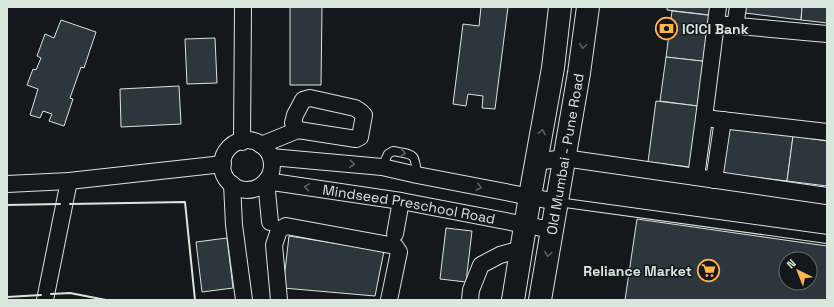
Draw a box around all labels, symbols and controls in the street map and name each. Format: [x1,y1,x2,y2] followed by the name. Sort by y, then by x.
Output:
[654,16,680,42] bank icon: ICICI Bank
[682,20,749,38] place label: ICICI Bank
[579,43,588,49] one-way arrow
[542,72,588,236] street label: Old Mumbai - Pune Road
[537,129,545,135] one-way arrow
[400,148,406,157] one-way arrow
[348,160,355,169] one-way arrow
[322,181,497,228] street label: Mindseed Preschool Road
[476,182,483,191] one-way arrow
[304,183,310,192] one-way arrow
[544,251,553,257] one-way arrow
[778,251,818,291] north arrow
[784,256,799,271] text: N
[695,258,721,284] supermarket icon: Reliance Market
[583,262,692,280] place label: Reliance Market

